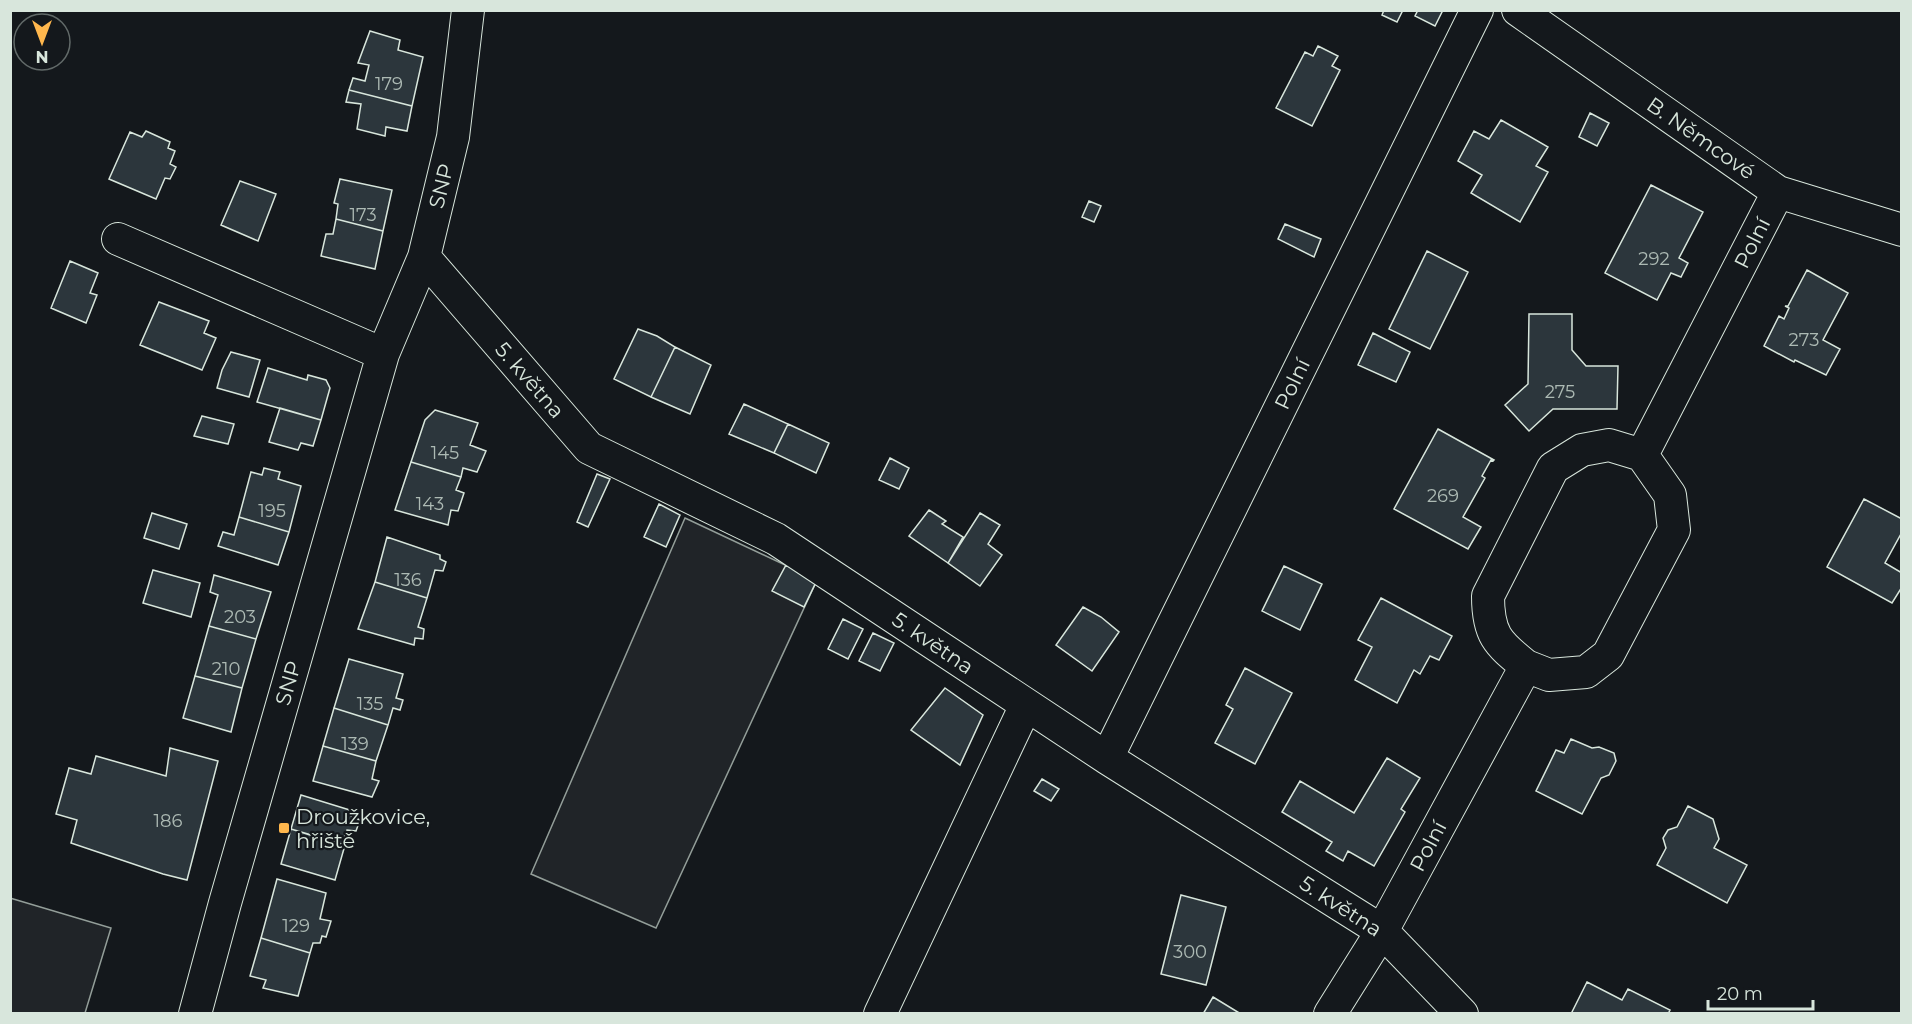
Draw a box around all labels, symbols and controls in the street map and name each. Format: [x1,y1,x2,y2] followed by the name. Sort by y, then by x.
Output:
[12,12,72,72] north arrow
[36,47,48,66] text: N
[375,73,403,95] house number: 179
[1642,92,1760,184] street label: B. Němcové
[423,161,459,211] street label: SNP
[349,204,377,226] house number: 173
[1729,212,1776,272] street label: Polní
[1638,248,1670,270] house number: 292
[1789,329,1819,351] house number: 273
[490,337,570,423] street label: 5. května
[1269,353,1316,414] street label: Polní
[1545,381,1575,403] house number: 275
[431,442,459,464] house number: 145
[1427,485,1459,507] house number: 269
[416,493,444,515] house number: 143
[258,500,286,522] house number: 195
[394,569,422,591] house number: 136
[224,606,256,628] house number: 203
[888,607,978,679] street label: 5. května
[212,658,240,680] house number: 210
[270,658,306,708] street label: SNP
[357,693,383,715] house number: 135
[341,733,369,755] house number: 139
[296,804,430,853] place label: Droužkovice, hřiště
[154,810,183,832] house number: 186
[1404,815,1452,875] street label: Polní
[277,821,291,835] marker: Droužkovice, hřiště
[1295,870,1387,942] street label: 5. května
[282,915,310,937] house number: 129
[1173,941,1207,963] house number: 300
[1708,973,1813,1011] scale bar
[1717,983,1763,1005] text: 20 m

